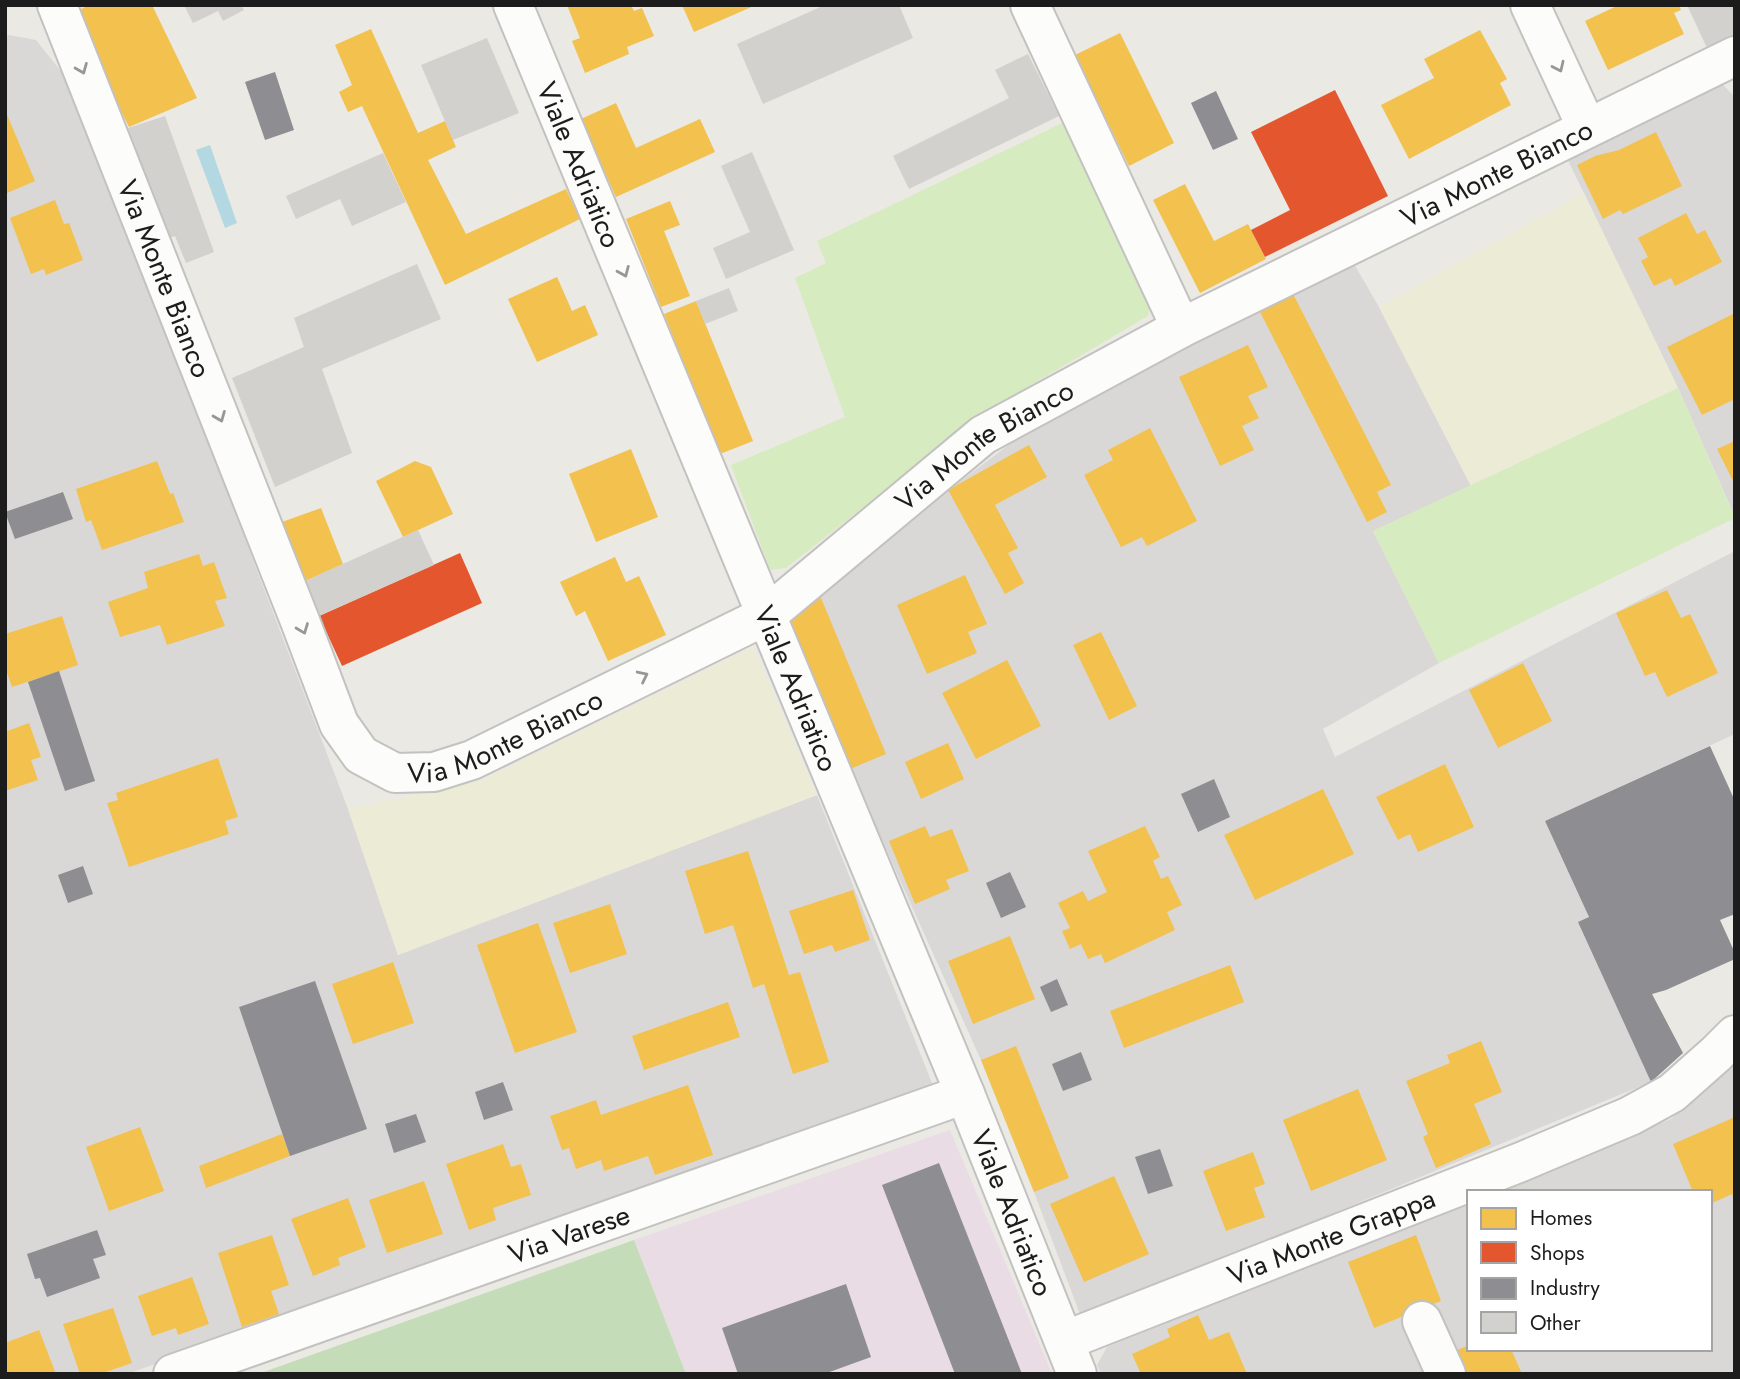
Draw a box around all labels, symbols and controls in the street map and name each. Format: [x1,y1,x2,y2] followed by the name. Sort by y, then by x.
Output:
[1551,59,1565,72] one-way arrow
[74,62,88,74] one-way arrow
[526,76,632,254] street label: Viale Adriatico
[1394,109,1600,238] street label: Via Monte Bianco
[107,174,222,384] street label: Via Monte Bianco
[616,265,630,277] one-way arrow
[886,370,1081,521] street label: Via Monte Bianco
[211,410,225,422] one-way arrow
[744,600,849,778] street label: Viale Adriatico
[295,622,309,634] one-way arrow
[636,670,648,684] one-way arrow
[407,679,610,794] street label: Via Monte Bianco
[960,1124,1064,1302] street label: Viale Adriatico
[1221,1178,1441,1296] street label: Via Monte Grappa
[1467,1190,1712,1351] legend
[503,1194,635,1275] street label: Via Varese
[1530,1203,1592,1233] text: Homes
[1530,1238,1584,1268] text: Shops
[1530,1273,1601,1303] text: Industry
[1530,1308,1581,1338] text: Other

